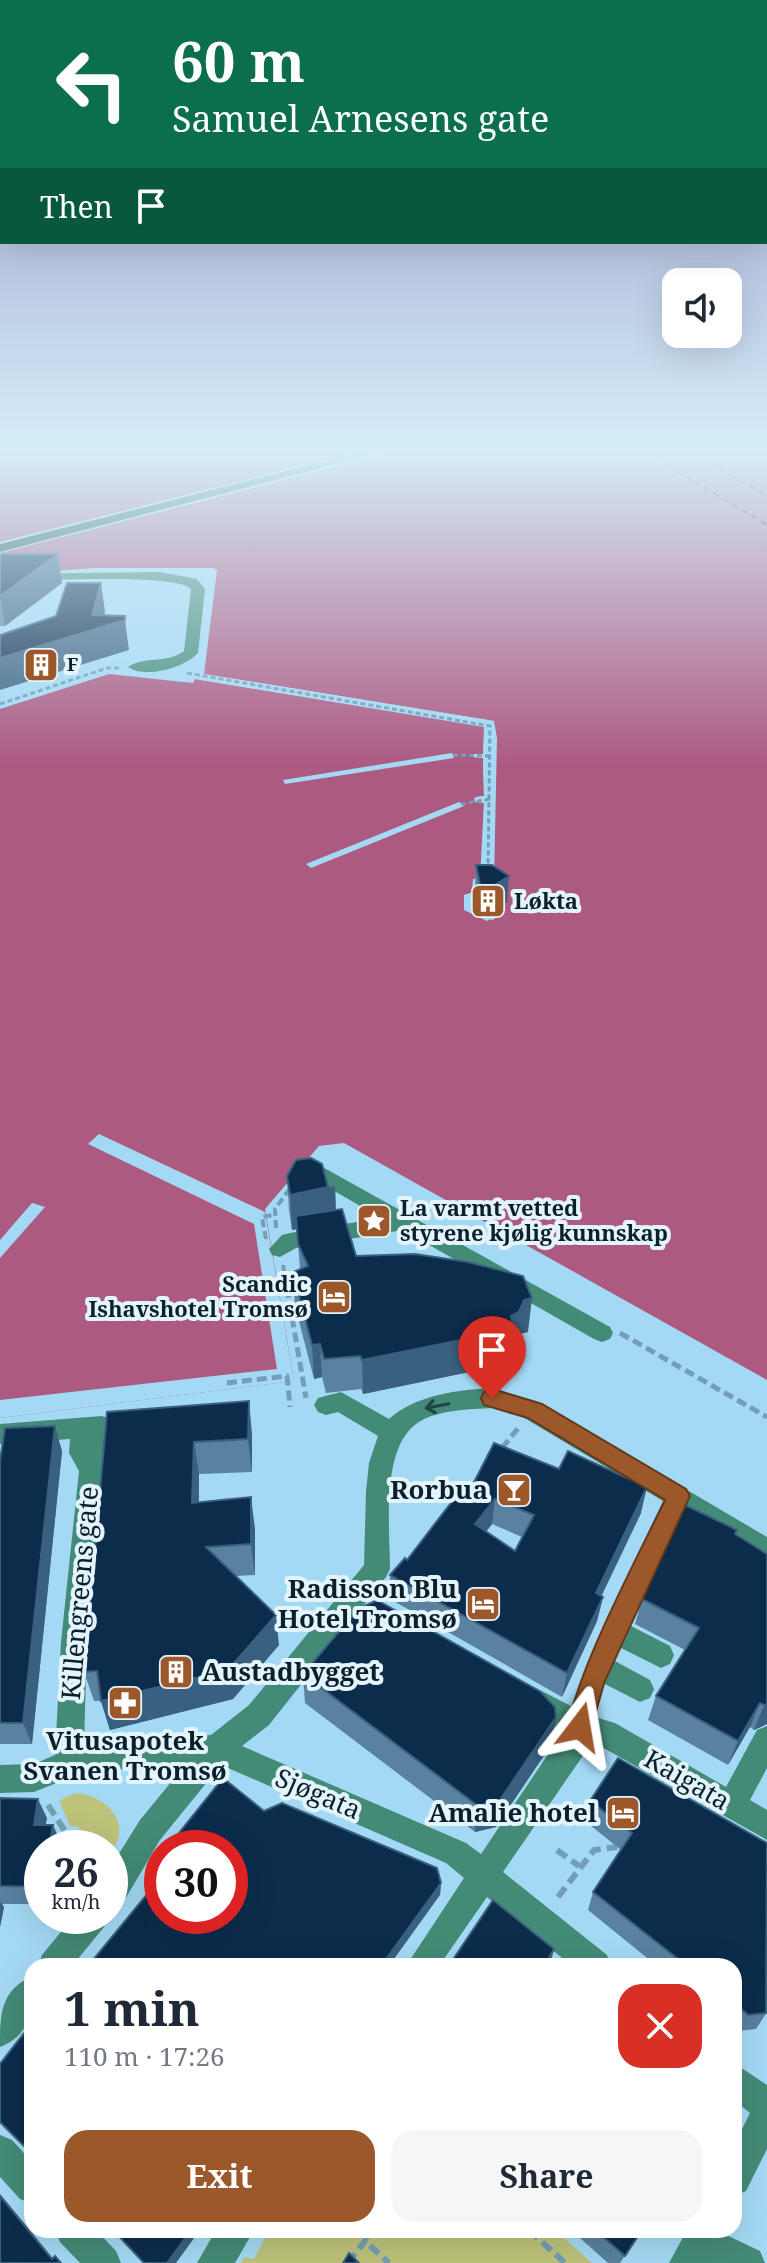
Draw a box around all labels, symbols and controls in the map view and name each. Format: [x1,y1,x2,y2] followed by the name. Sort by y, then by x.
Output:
[172,22,305,98] text: 60 m
[40,32,144,136] icon: left
[172,94,549,143] text: Samuel Arnesens gate
[129,184,173,228] icon: arrive
[40,186,113,227] text: Then
[662,268,742,348] map controls
[662,268,742,348] button: sound
[22,646,60,684] building icon: F
[67,652,78,676] place label: F
[469,882,507,920] building icon: Løkta
[514,885,578,915] place label: Løkta
[400,1192,668,1247] place label: La varmt vetted styrene kjølig kunnskap
[355,1202,393,1240] place icon: La varmt vetted styrene kjølig kunnskap
[89,1268,308,1323] place label: Scandic Ishavshotel Tromsø
[315,1278,353,1316] hotel icon: Scandic Ishavshotel Tromsø
[458,1316,526,1398] pin
[470,1328,514,1372] icon: arrive
[425,1399,450,1414] one-way arrow
[390,1471,488,1507] place label: Rorbua
[495,1471,533,1509] bar icon: Rorbua
[52,1485,106,1701] street label: Killengreens gate
[278,1570,457,1636] place label: Radisson Blu Hotel Tromsø
[464,1585,502,1623] hotel icon: Radisson Blu Hotel Tromsø
[157,1653,195,1691] building icon: Austadbygget
[202,1653,380,1689] place label: Austadbygget
[106,1684,144,1722] pharmacy icon: Vitusapotek Svanen Tromsø
[538,1685,622,1769] position arrow
[23,1722,227,1788] place label: Vitusapotek Svanen Tromsø
[638,1740,737,1818] street label: Kaigata
[270,1759,367,1827] street label: Sjøgata
[428,1794,597,1830] place label: Amalie hotel
[604,1794,642,1832] hotel icon: Amalie hotel
[144,1830,248,1934] speed limit sign: 30
[53,1844,99,1899] text: 26
[51,1888,101,1915] text: km/h
[64,1975,200,2040] text: 1 min
[618,1984,702,2068] button: close
[64,2038,225,2074] text: 110 m · 17:26
[64,2130,375,2222] button: Exit
[391,2130,702,2222] button: Share

